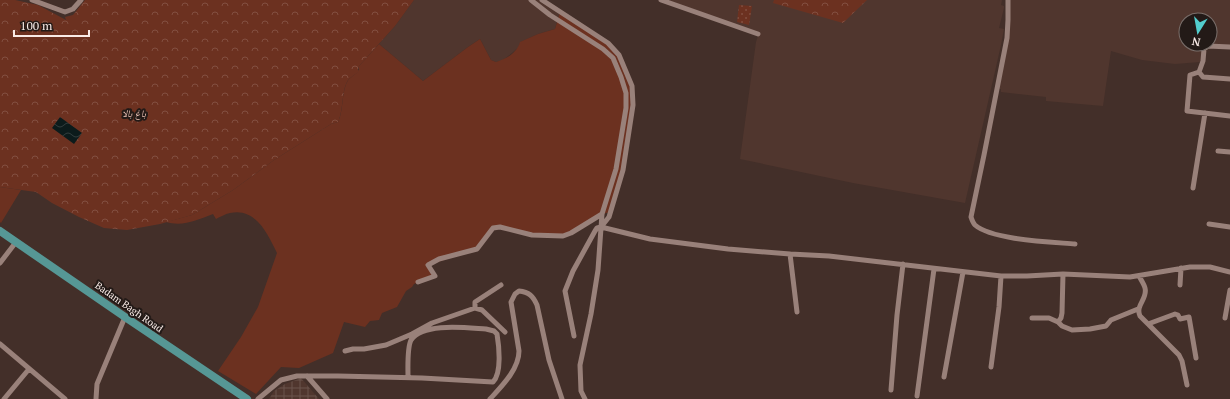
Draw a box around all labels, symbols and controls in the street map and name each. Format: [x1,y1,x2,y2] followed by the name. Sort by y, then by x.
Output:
[14,12,89,38] scale bar
[1178,12,1218,52] north arrow
[20,18,53,33] text: 100 m
[1190,34,1202,49] text: N
[122,107,146,120] park label: باغ بالا
[93,279,166,336] street label: Badam Bagh Road

